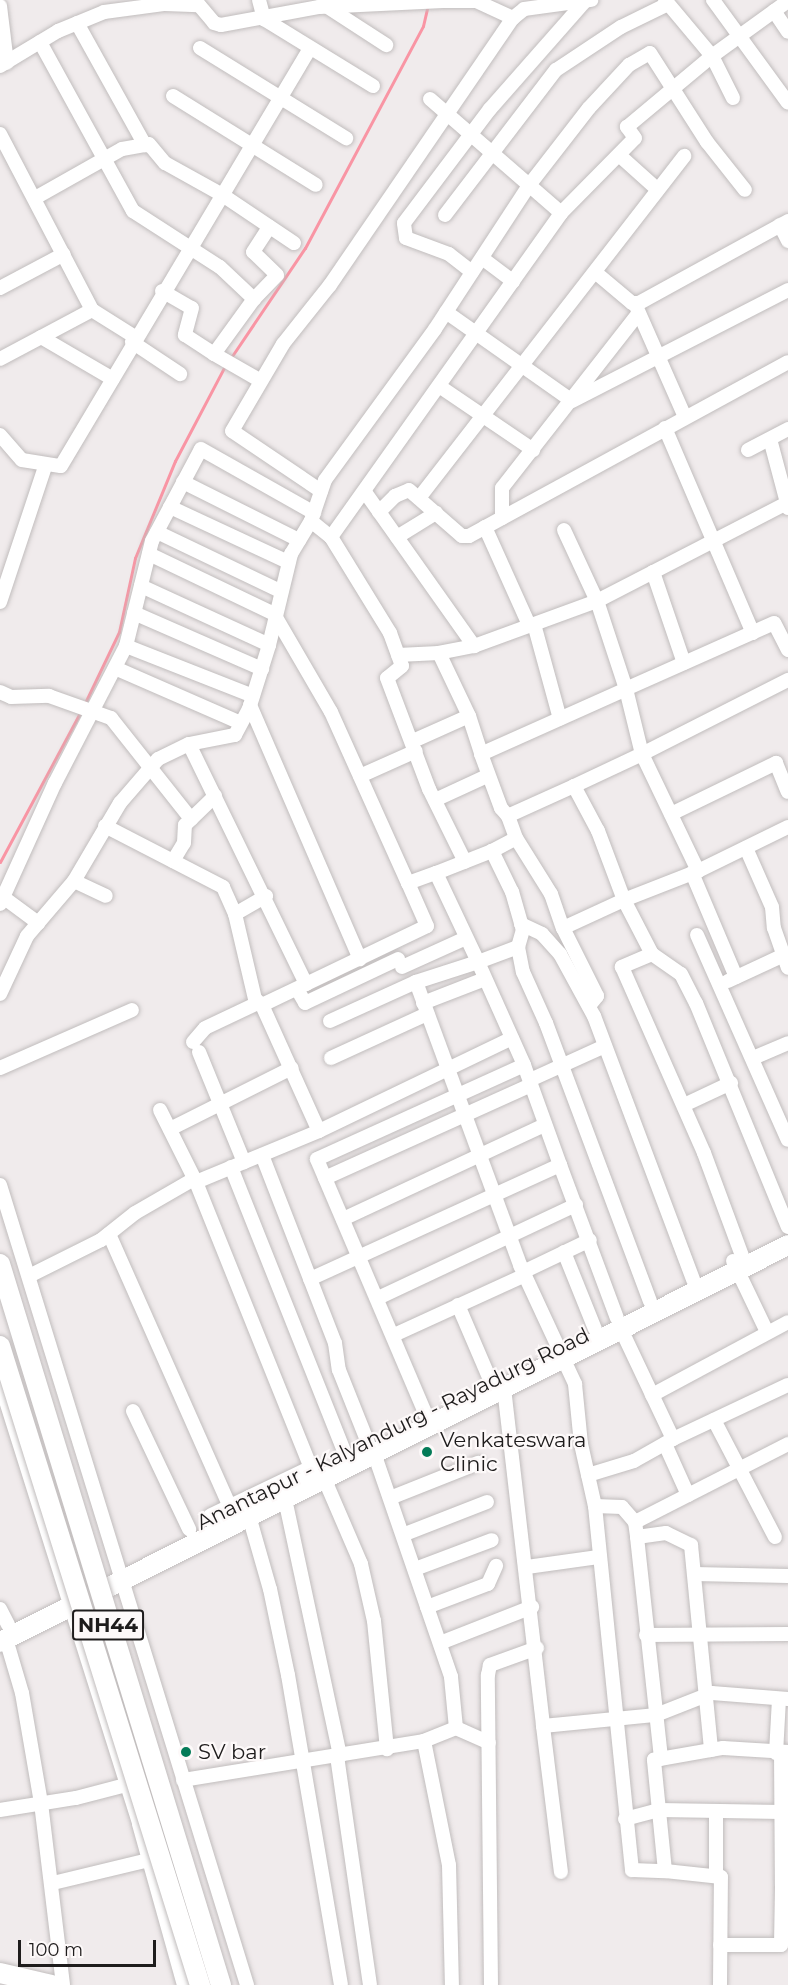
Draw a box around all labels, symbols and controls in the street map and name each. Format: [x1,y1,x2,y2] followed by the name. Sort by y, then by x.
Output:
[192,1323,594,1535] street label: Anantapur - Kalyandurg - Rayadurg Road
[440,1427,586,1477] place label: Venkateswara Clinic
[418,1443,436,1461] marker: Venkateswara Clinic
[72,1608,144,1642] road number: NH44
[198,1739,266,1765] place label: SV bar
[179,1745,193,1759] marker: SV bar
[21,1928,159,1966] scale bar
[29,1939,83,1961] text: 100 m

